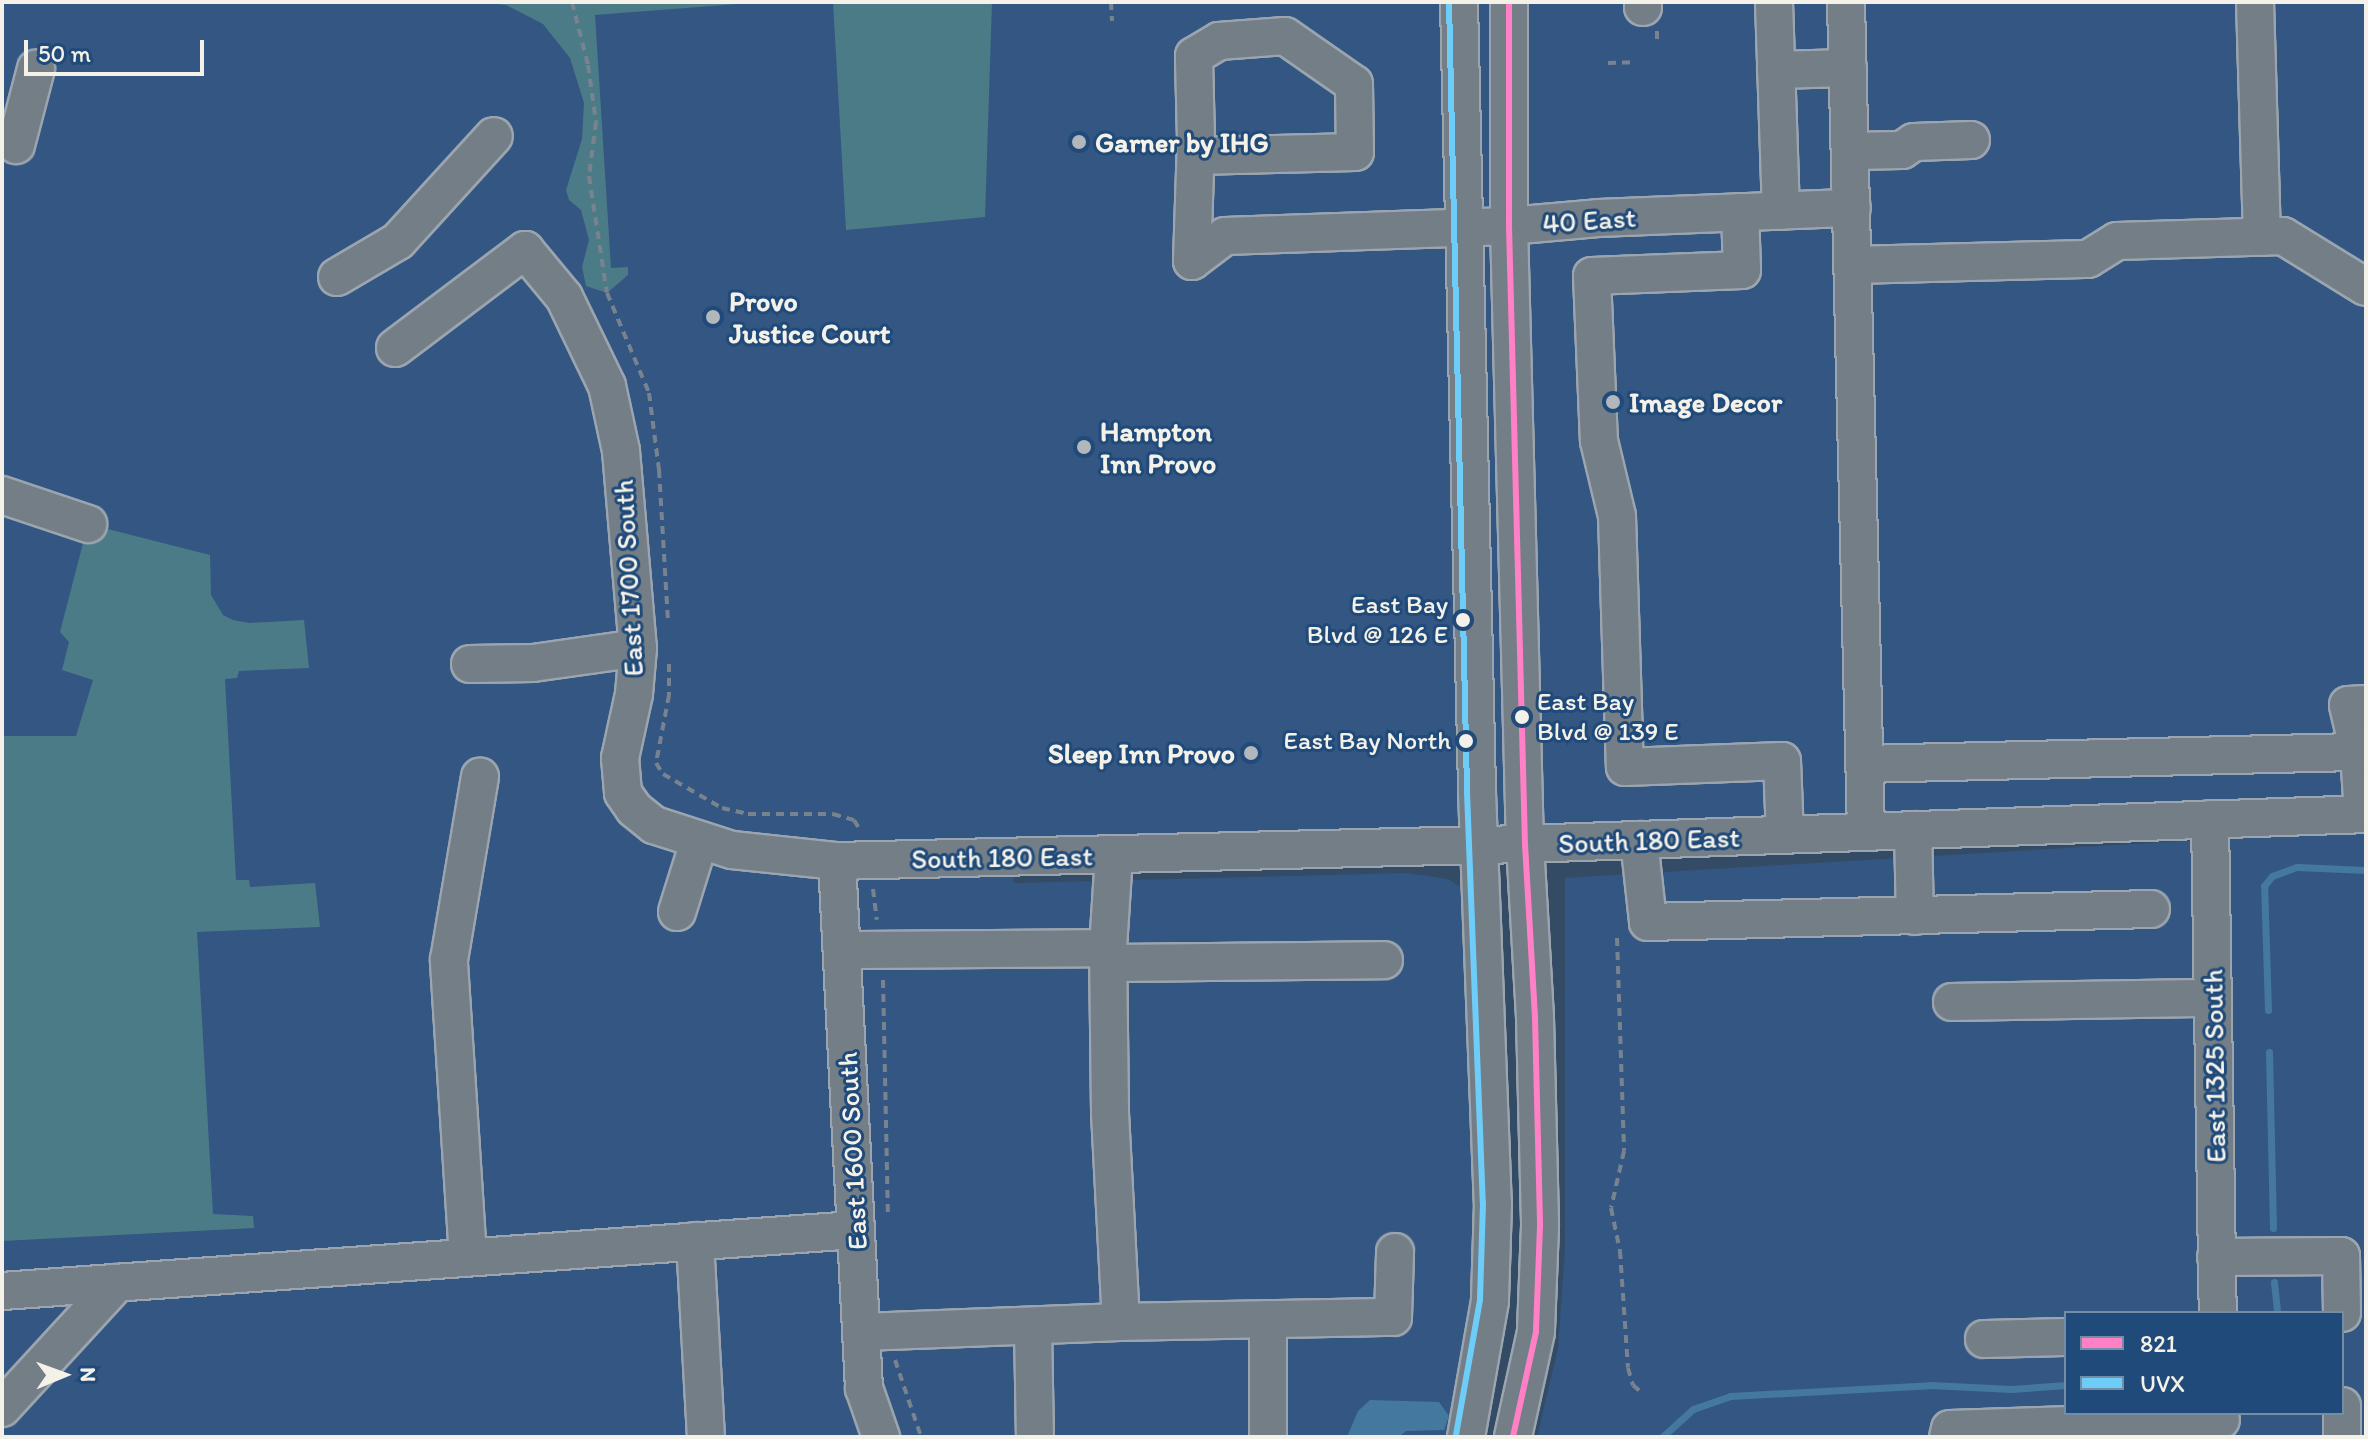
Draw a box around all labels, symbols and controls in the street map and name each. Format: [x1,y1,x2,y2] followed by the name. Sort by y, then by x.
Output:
[28,24,208,74] scale bar
[38,39,91,68] text: 50 m
[1095,125,1269,159] place label: Garner by IHG
[1070,133,1088,151] marker: Garner by IHG
[1541,200,1637,240] street label: 40 East
[729,284,890,350] place label: Provo Justice Court
[704,308,722,326] marker: Provo Justice Court
[1629,385,1781,419] place label: Image Decor
[1604,393,1622,411] marker: Image Decor
[1100,414,1216,480] place label: Hampton Inn Provo
[1075,438,1093,456] marker: Hampton Inn Provo
[606,479,650,677] street label: East 1700 South
[1307,589,1448,650] place label: East Bay Blvd @ 126 E
[1455,612,1471,628] marker: East Bay Blvd @ 126 E
[1537,686,1679,748] place label: East Bay Blvd @ 139 E
[1514,709,1530,725] marker: East Bay Blvd @ 139 E
[1283,725,1451,757] place label: East Bay North
[1458,733,1474,749] marker: East Bay North
[1048,736,1235,770] place label: Sleep Inn Provo
[1242,744,1260,762] marker: Sleep Inn Provo
[1558,820,1740,860] street label: South 180 East
[911,839,1093,875] street label: South 180 East
[2196,969,2232,1163] street label: East 1325 South
[830,1051,874,1251] street label: East 1600 South
[2064,1311,2344,1415] legend
[2140,1329,2177,1358] text: 821
[24,1335,104,1415] north arrow
[75,1367,102,1382] text: N
[2140,1369,2185,1398] text: UVX

